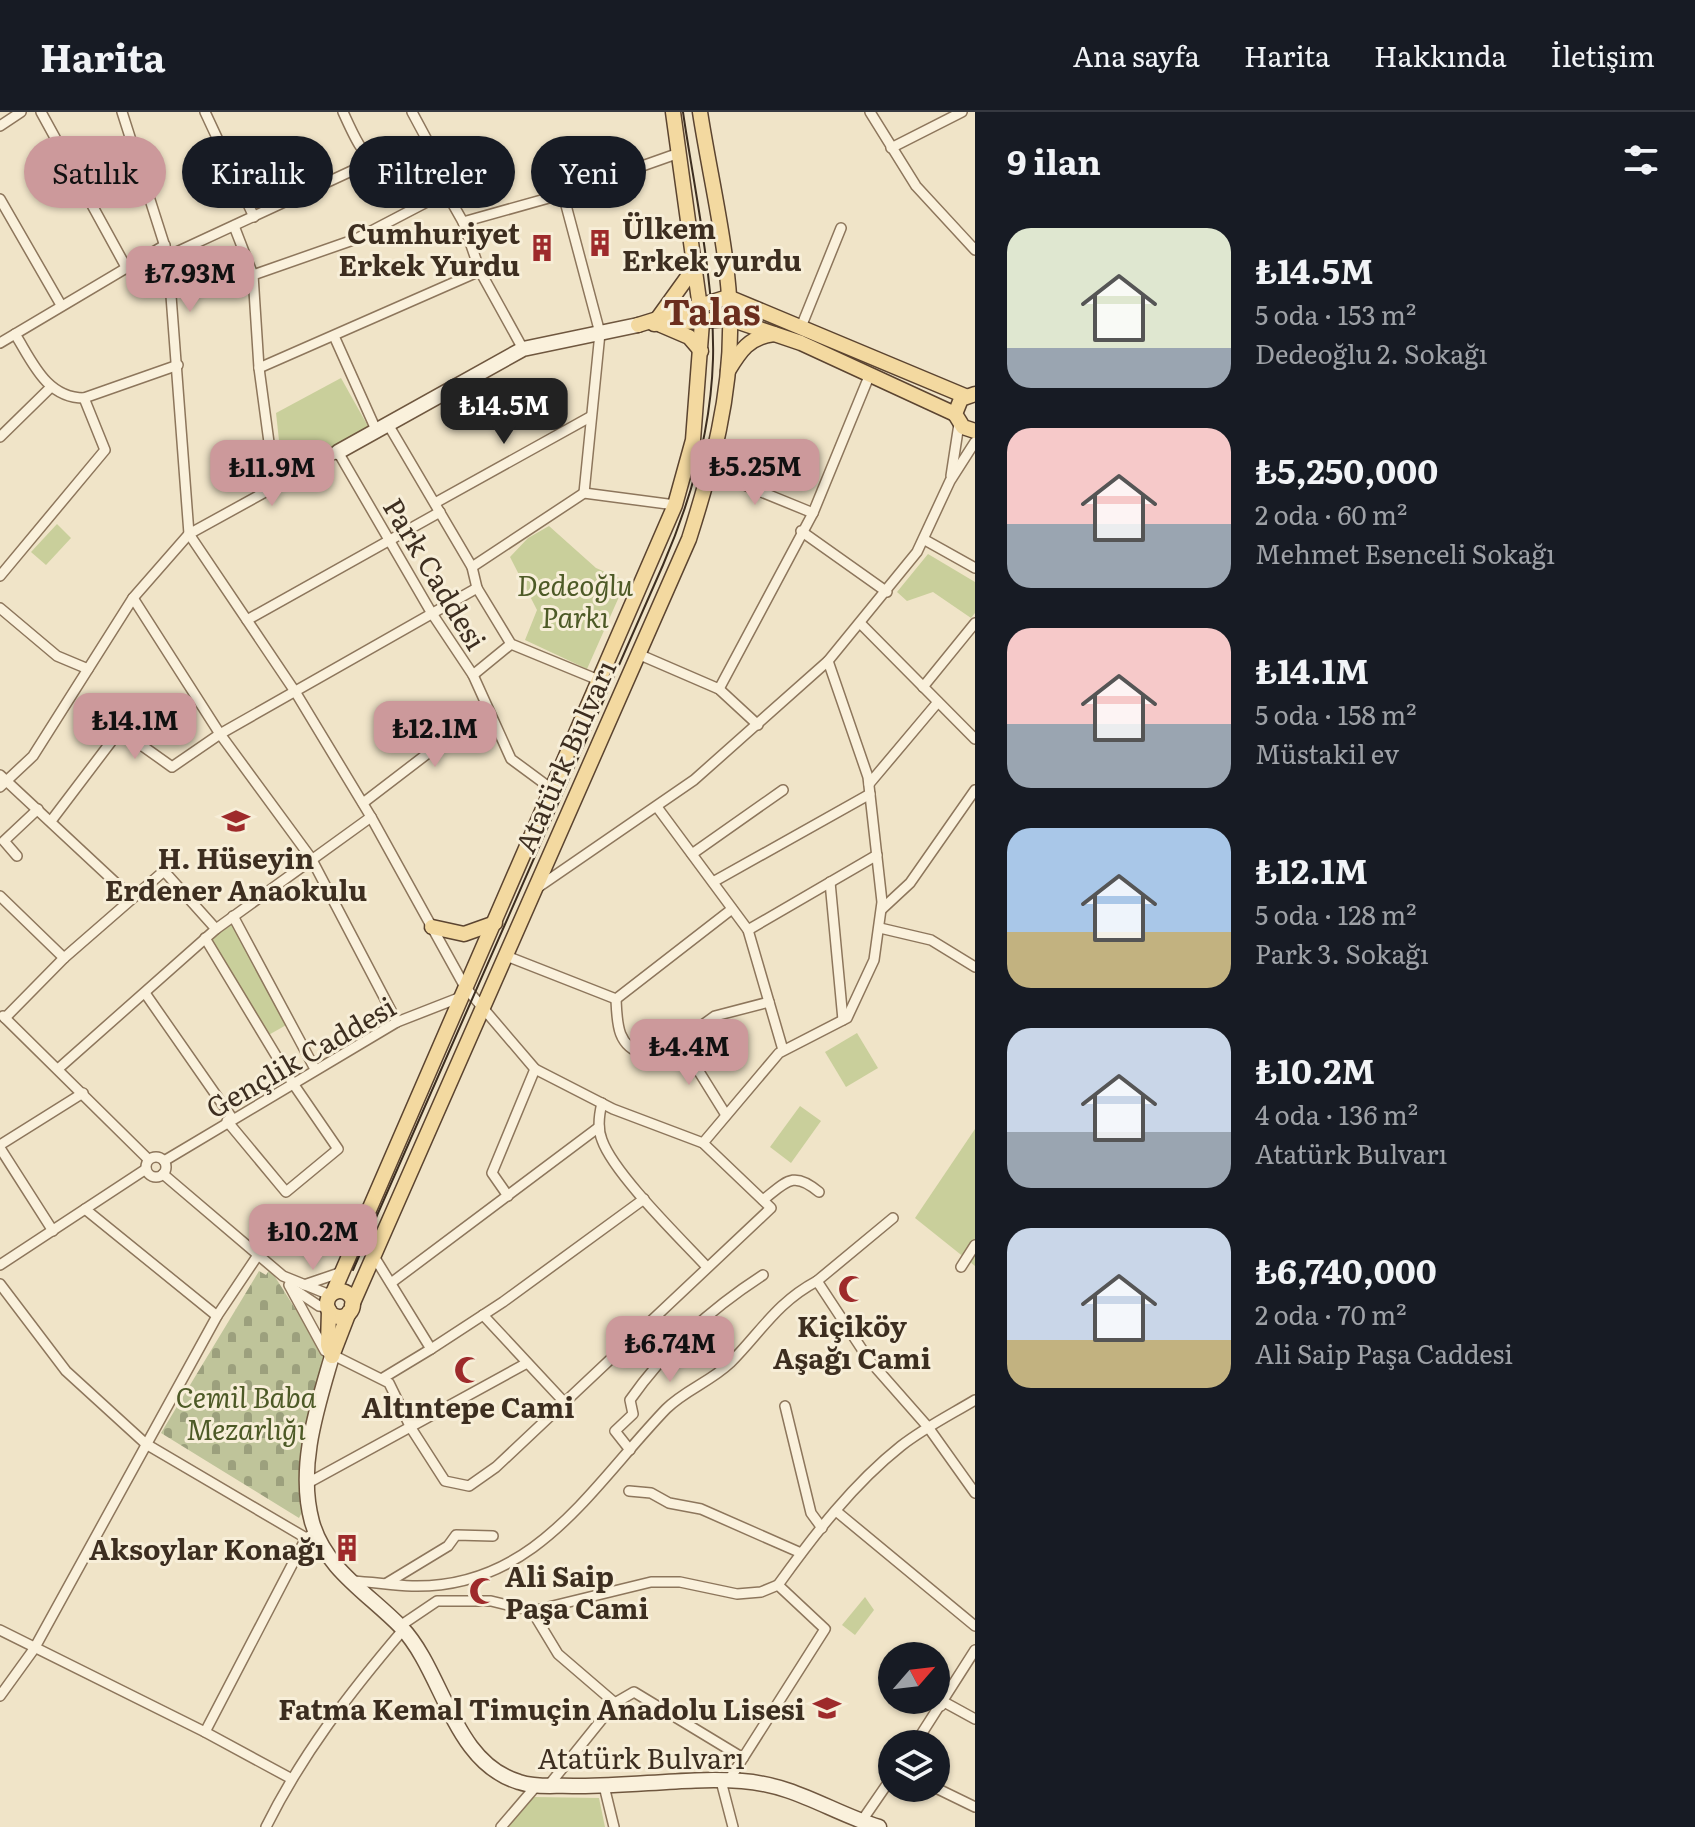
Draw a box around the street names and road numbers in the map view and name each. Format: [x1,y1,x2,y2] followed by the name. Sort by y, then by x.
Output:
[374,489,498,657] street label: Park Caddesi
[503,653,625,859] street label: Atatürk Bulvarı
[197,985,403,1127] street label: Gençlik Caddesi
[538,1736,744,1778] street label: Atatürk Bulvarı

